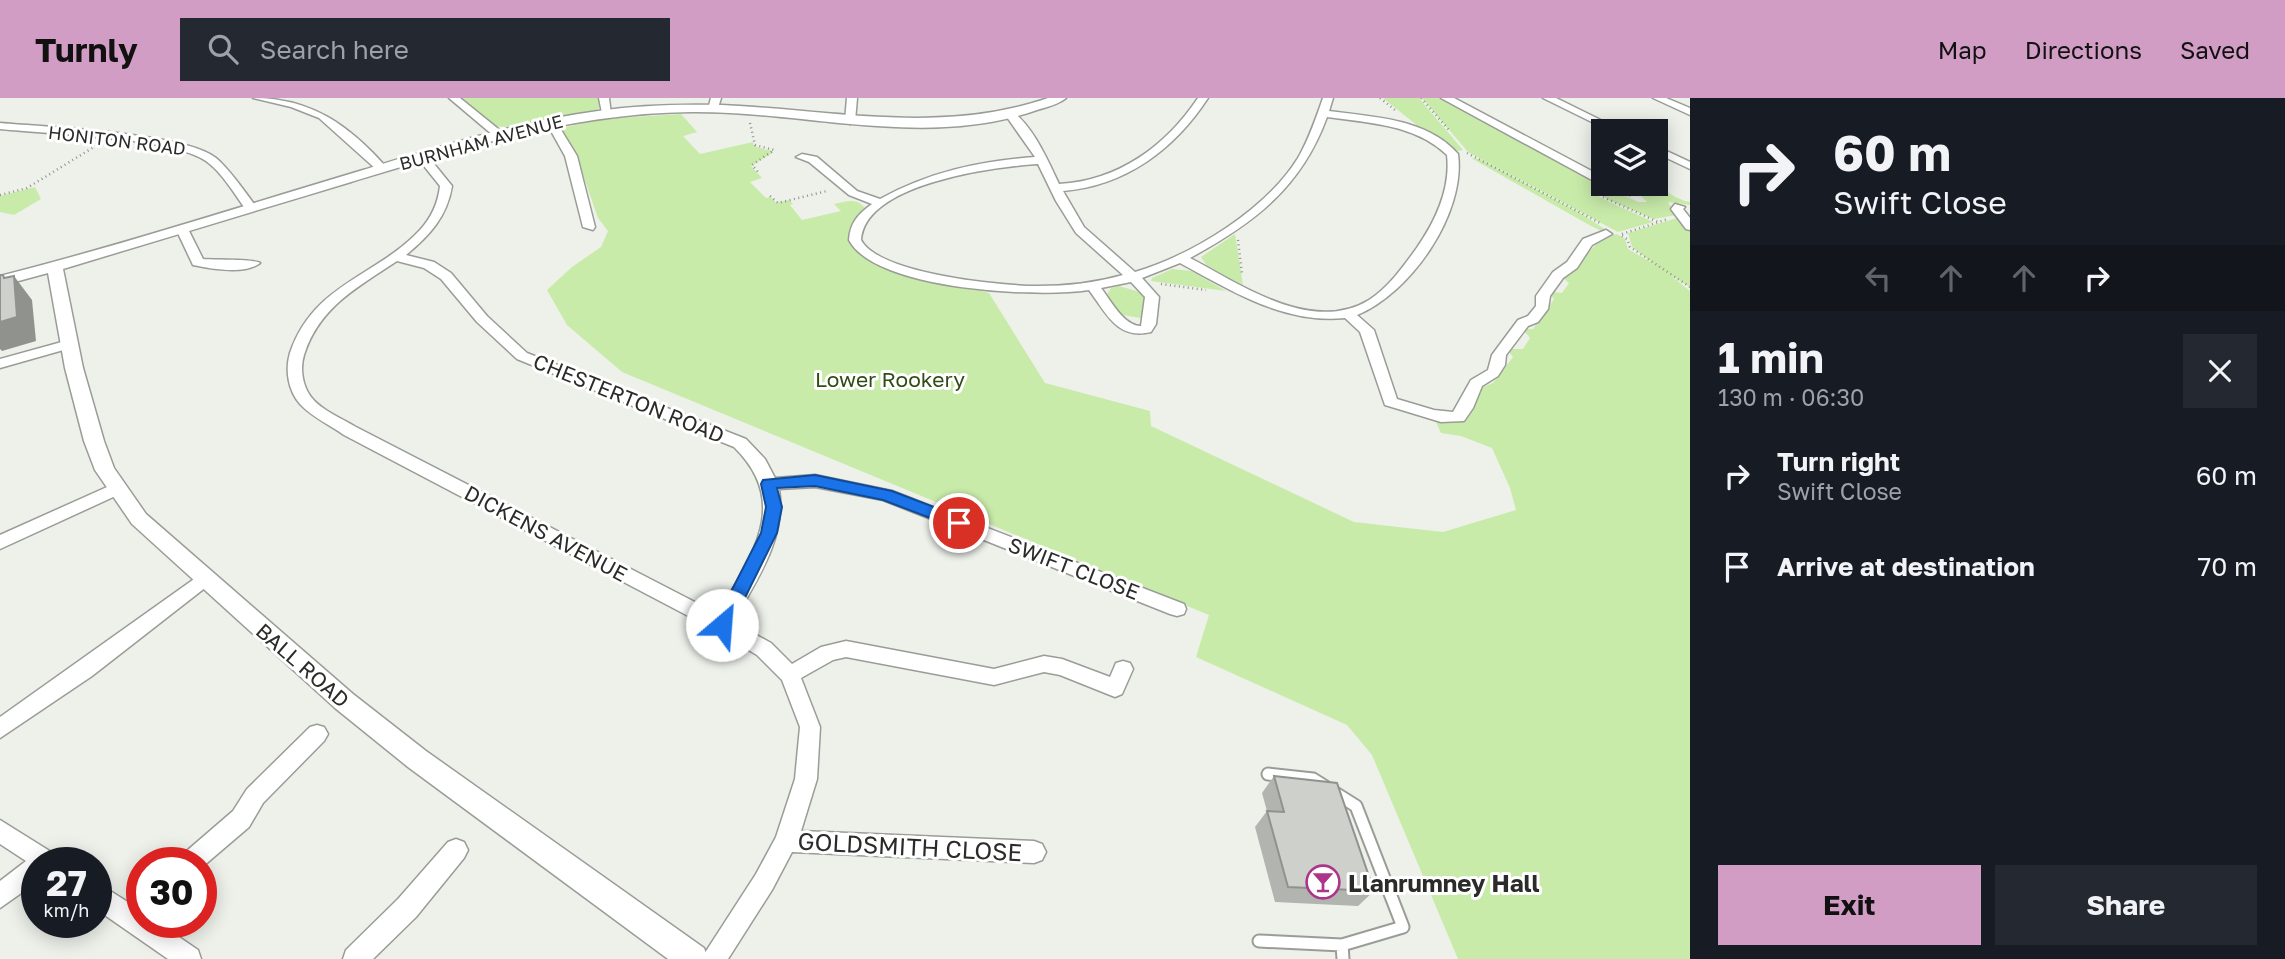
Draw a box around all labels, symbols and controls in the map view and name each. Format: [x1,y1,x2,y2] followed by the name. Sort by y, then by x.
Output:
[180,18,670,81] search box
[35,30,138,69] text: Turnly
[204,30,242,68] icon: search
[260,34,409,65] text: Search here
[1938,35,1987,64] text: Map
[2025,35,2142,64] text: Directions
[2180,35,2250,64] text: Saved
[397,110,565,174] street label: BURNHAM AVENUE
[1591,119,1668,196] map controls
[1591,119,1668,196] button: layers
[47,121,187,159] street label: HONITON ROAD
[1833,123,1951,182] text: 60 m
[1718,126,1809,217] icon: right
[1833,183,2007,221] text: Swift Close
[1859,259,1897,297] icon: left
[1932,259,1970,297] icon: ahead
[2005,259,2043,297] icon: ahead
[2078,259,2116,297] icon: right
[1718,332,1824,382] text: 1 min
[2183,334,2257,408] button: close
[530,348,728,448] street label: CHESTERTON ROAD
[815,366,965,392] park label: Lower Rookery
[1718,383,1864,411] text: 130 m · 06:30
[1777,446,1900,477] text: Turn right
[1718,457,1756,495] icon: right
[2196,460,2257,491] text: 60 m
[1777,477,1902,505] text: Swift Close
[460,479,632,587] street label: DICKENS AVENUE
[929,493,989,553] pin
[940,504,978,542] icon: arrive
[1005,531,1143,605] street label: SWIFT CLOSE
[1718,548,1756,586] icon: arrive
[1777,551,2035,582] text: Arrive at destination
[2198,551,2257,582] text: 70 m
[685,588,759,662] position arrow
[251,617,355,713] street label: BALL ROAD
[797,826,1023,866] street label: GOLDSMITH CLOSE
[126,847,217,938] speed limit sign: 30
[46,862,87,904] text: 27
[1304,863,1342,901] bar icon: Llanrumney Hall
[1718,865,1981,945] button: Exit
[1995,865,2257,945] button: Share
[1348,868,1540,897] place label: Llanrumney Hall
[44,899,89,921] text: km/h

